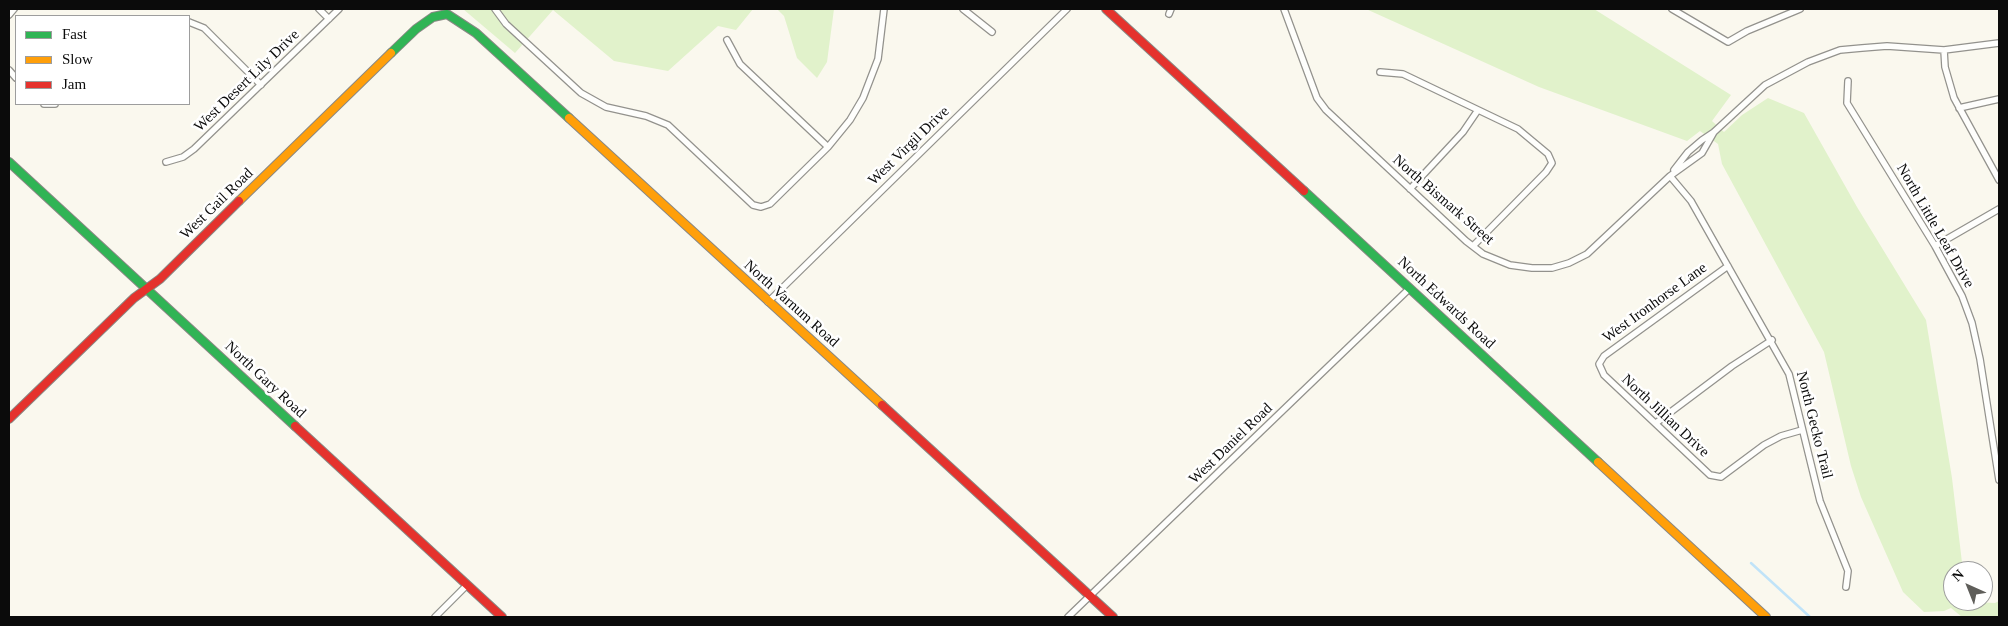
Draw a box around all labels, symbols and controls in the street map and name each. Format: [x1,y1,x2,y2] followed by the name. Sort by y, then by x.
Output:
[15,15,190,105] legend
[62,26,87,42] text: Fast
[191,26,303,136] street label: West Desert Lily Drive
[62,51,93,67] text: Slow
[62,76,86,92] text: Jam
[865,103,953,189] street label: West Virgil Drive
[1389,151,1497,249] street label: North Bismark Street
[1892,161,1978,291] street label: North Little Leaf Drive
[177,165,257,243] street label: West Gail Road
[1394,253,1498,353] street label: North Edwards Road
[740,257,842,351] street label: North Varnum Road
[1599,259,1711,347] street label: West Ironhorse Lane
[221,338,309,422] street label: North Gary Road
[1792,369,1836,481] street label: North Gecko Trail
[1617,371,1713,461] street label: North Jillian Drive
[1186,400,1276,488] street label: West Daniel Road
[1943,561,1993,611] north arrow
[1949,567,1967,584] text: N

